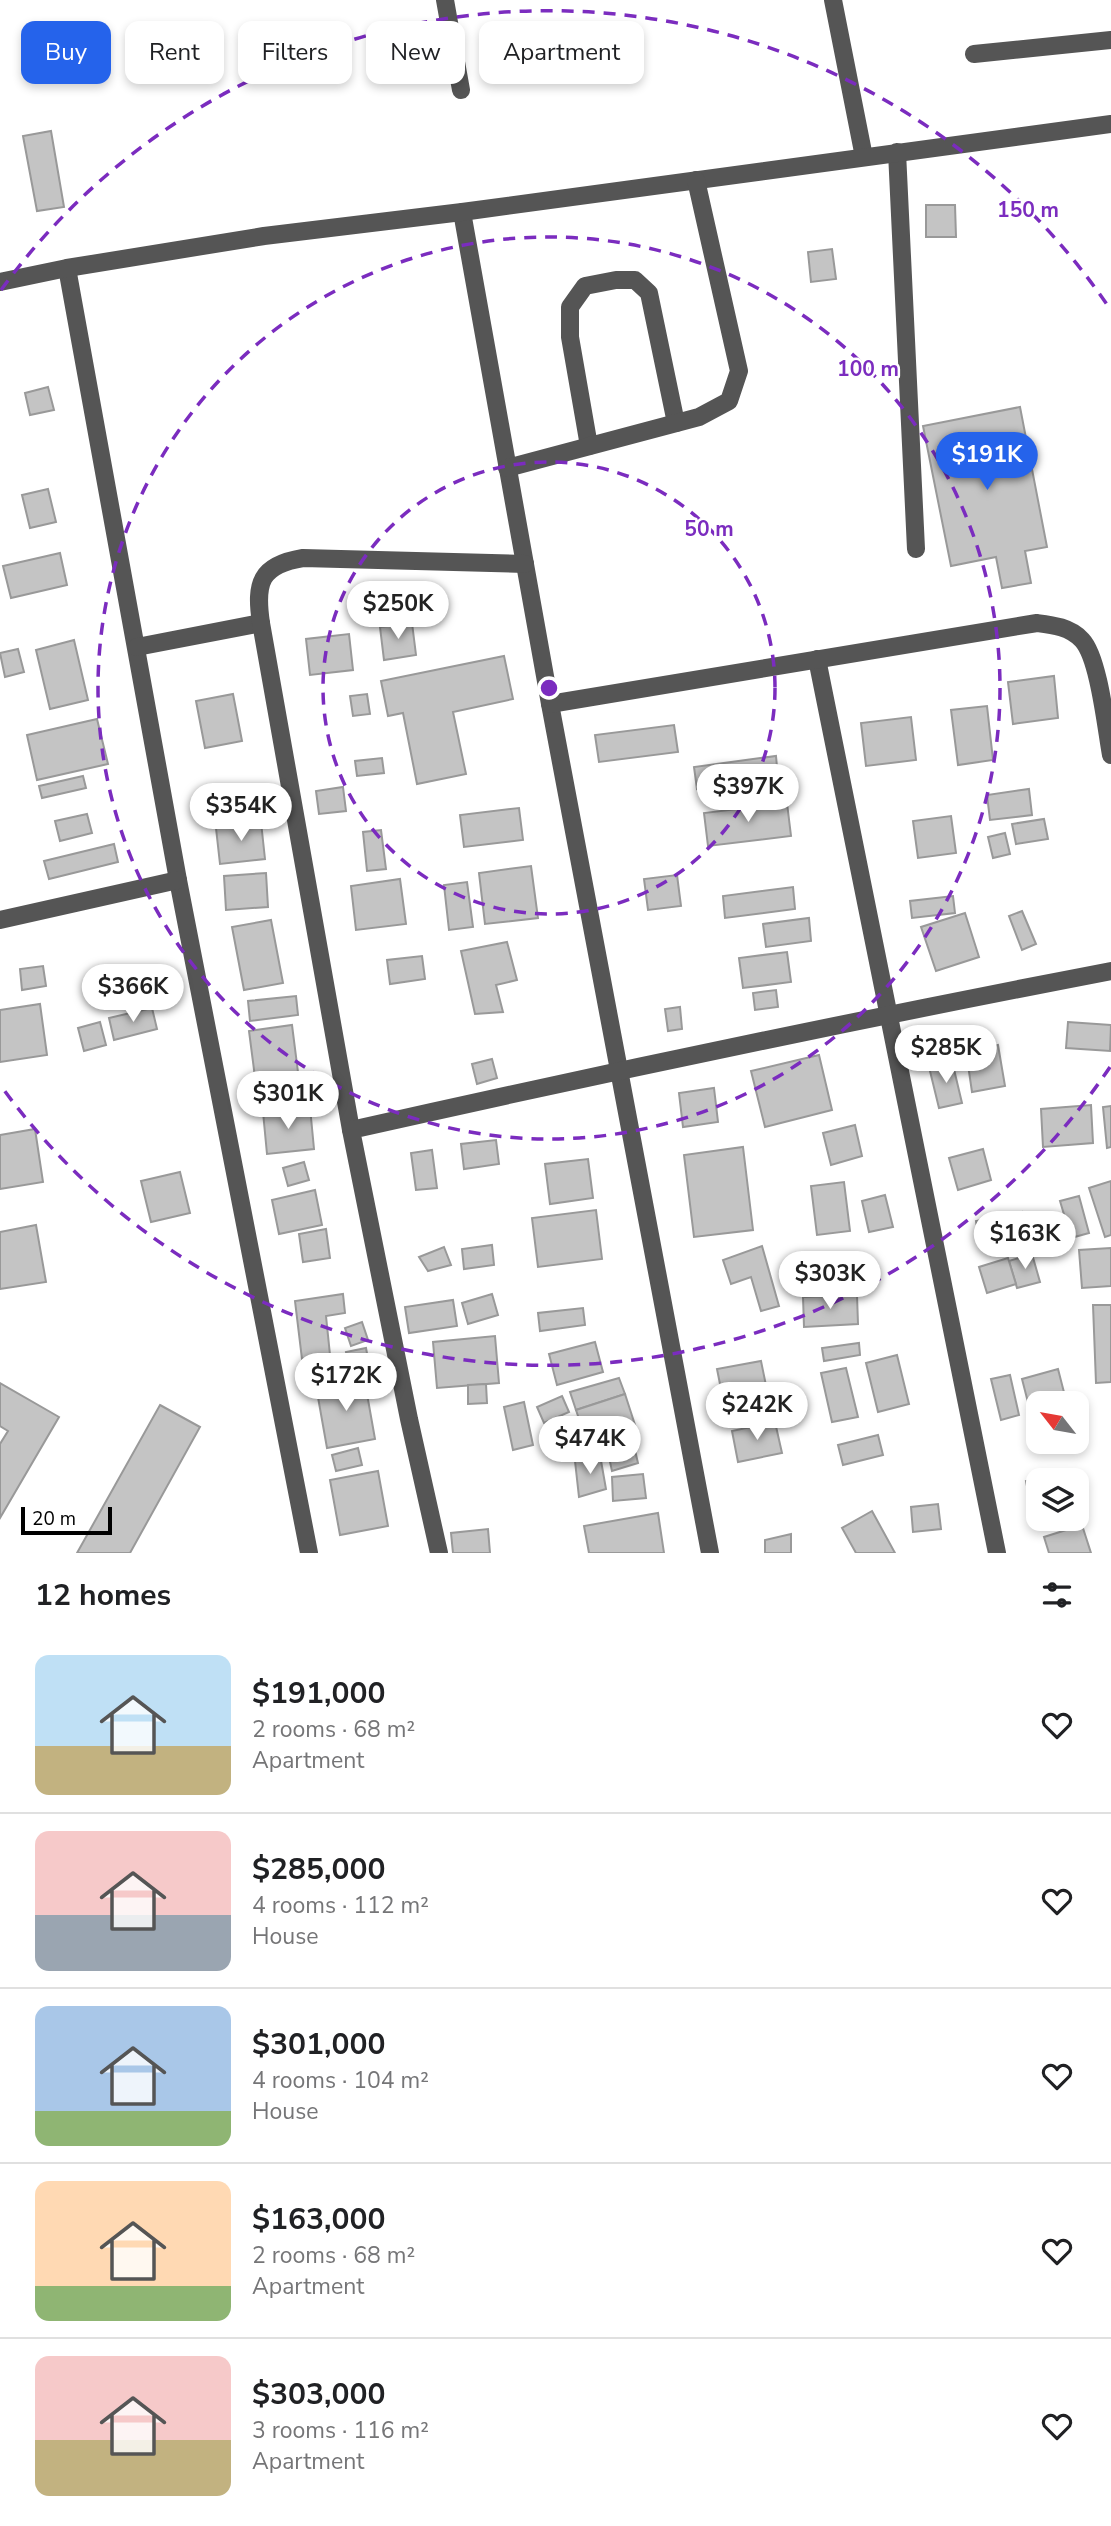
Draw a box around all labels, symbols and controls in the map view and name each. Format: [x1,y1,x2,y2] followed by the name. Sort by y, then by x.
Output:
[21,21,111,84] chip: Buy
[125,21,224,84] chip: Rent
[238,21,352,84] chip: Filters
[366,21,465,84] chip: New
[479,21,644,84] chip: Apartment
[997,196,1059,224] text: 150 m
[837,355,899,383] text: 100 m
[938,433,1036,492] pin: $191K
[952,439,1022,470] text: $191K
[684,515,734,543] text: 50 m
[349,582,447,641] pin: $250K
[363,588,433,619] text: $250K
[537,676,561,700] centre of rings
[699,764,797,824] pin: $397K
[713,771,783,802] text: $397K
[192,784,290,843] pin: $354K
[206,790,276,821] text: $354K
[84,964,182,1024] pin: $366K
[98,971,168,1002] text: $366K
[897,1026,995,1085] pin: $285K
[911,1032,981,1063] text: $285K
[239,1072,337,1131] pin: $301K
[253,1078,323,1109] text: $301K
[976,1212,1074,1271] pin: $163K
[990,1218,1060,1249] text: $163K
[781,1252,879,1311] pin: $303K
[795,1258,865,1289] text: $303K
[297,1354,395,1413] pin: $172K
[311,1360,381,1391] text: $172K
[708,1382,806,1442] pin: $242K
[722,1389,792,1420] text: $242K
[1026,1391,1088,1454] north arrow
[1026,1391,1089,1531] map controls
[541,1416,639,1476] pin: $474K
[555,1423,625,1454] text: $474K
[1026,1468,1089,1531] button: layers
[21,1504,112,1536] scale bar
[32,1506,76,1532] text: 20 m
[35,1575,171,1616] text: 12 homes
[1038,1576,1076,1614] icon: filters
[252,1673,385,1714] text: $191,000
[91,1683,175,1767] icon: home
[1038,1706,1076,1744] icon: heart
[252,1714,415,1745] text: 2 rooms · 68 m²
[252,1745,364,1776] text: Apartment
[252,1849,385,1890] text: $285,000
[91,1859,175,1943] icon: home
[1038,1882,1076,1920] icon: heart
[252,1890,429,1921] text: 4 rooms · 112 m²
[252,1921,319,1952] text: House
[252,2024,385,2065] text: $301,000
[91,2034,175,2118] icon: home
[1038,2057,1076,2095] icon: heart
[252,2065,429,2096] text: 4 rooms · 104 m²
[252,2096,319,2127] text: House
[252,2199,385,2240] text: $163,000
[91,2209,175,2293] icon: home
[1038,2232,1076,2270] icon: heart
[252,2240,415,2271] text: 2 rooms · 68 m²
[252,2271,364,2302] text: Apartment
[252,2374,385,2415] text: $303,000
[91,2384,175,2468] icon: home
[1038,2407,1076,2445] icon: heart
[252,2415,429,2446] text: 3 rooms · 116 m²
[252,2446,364,2477] text: Apartment

